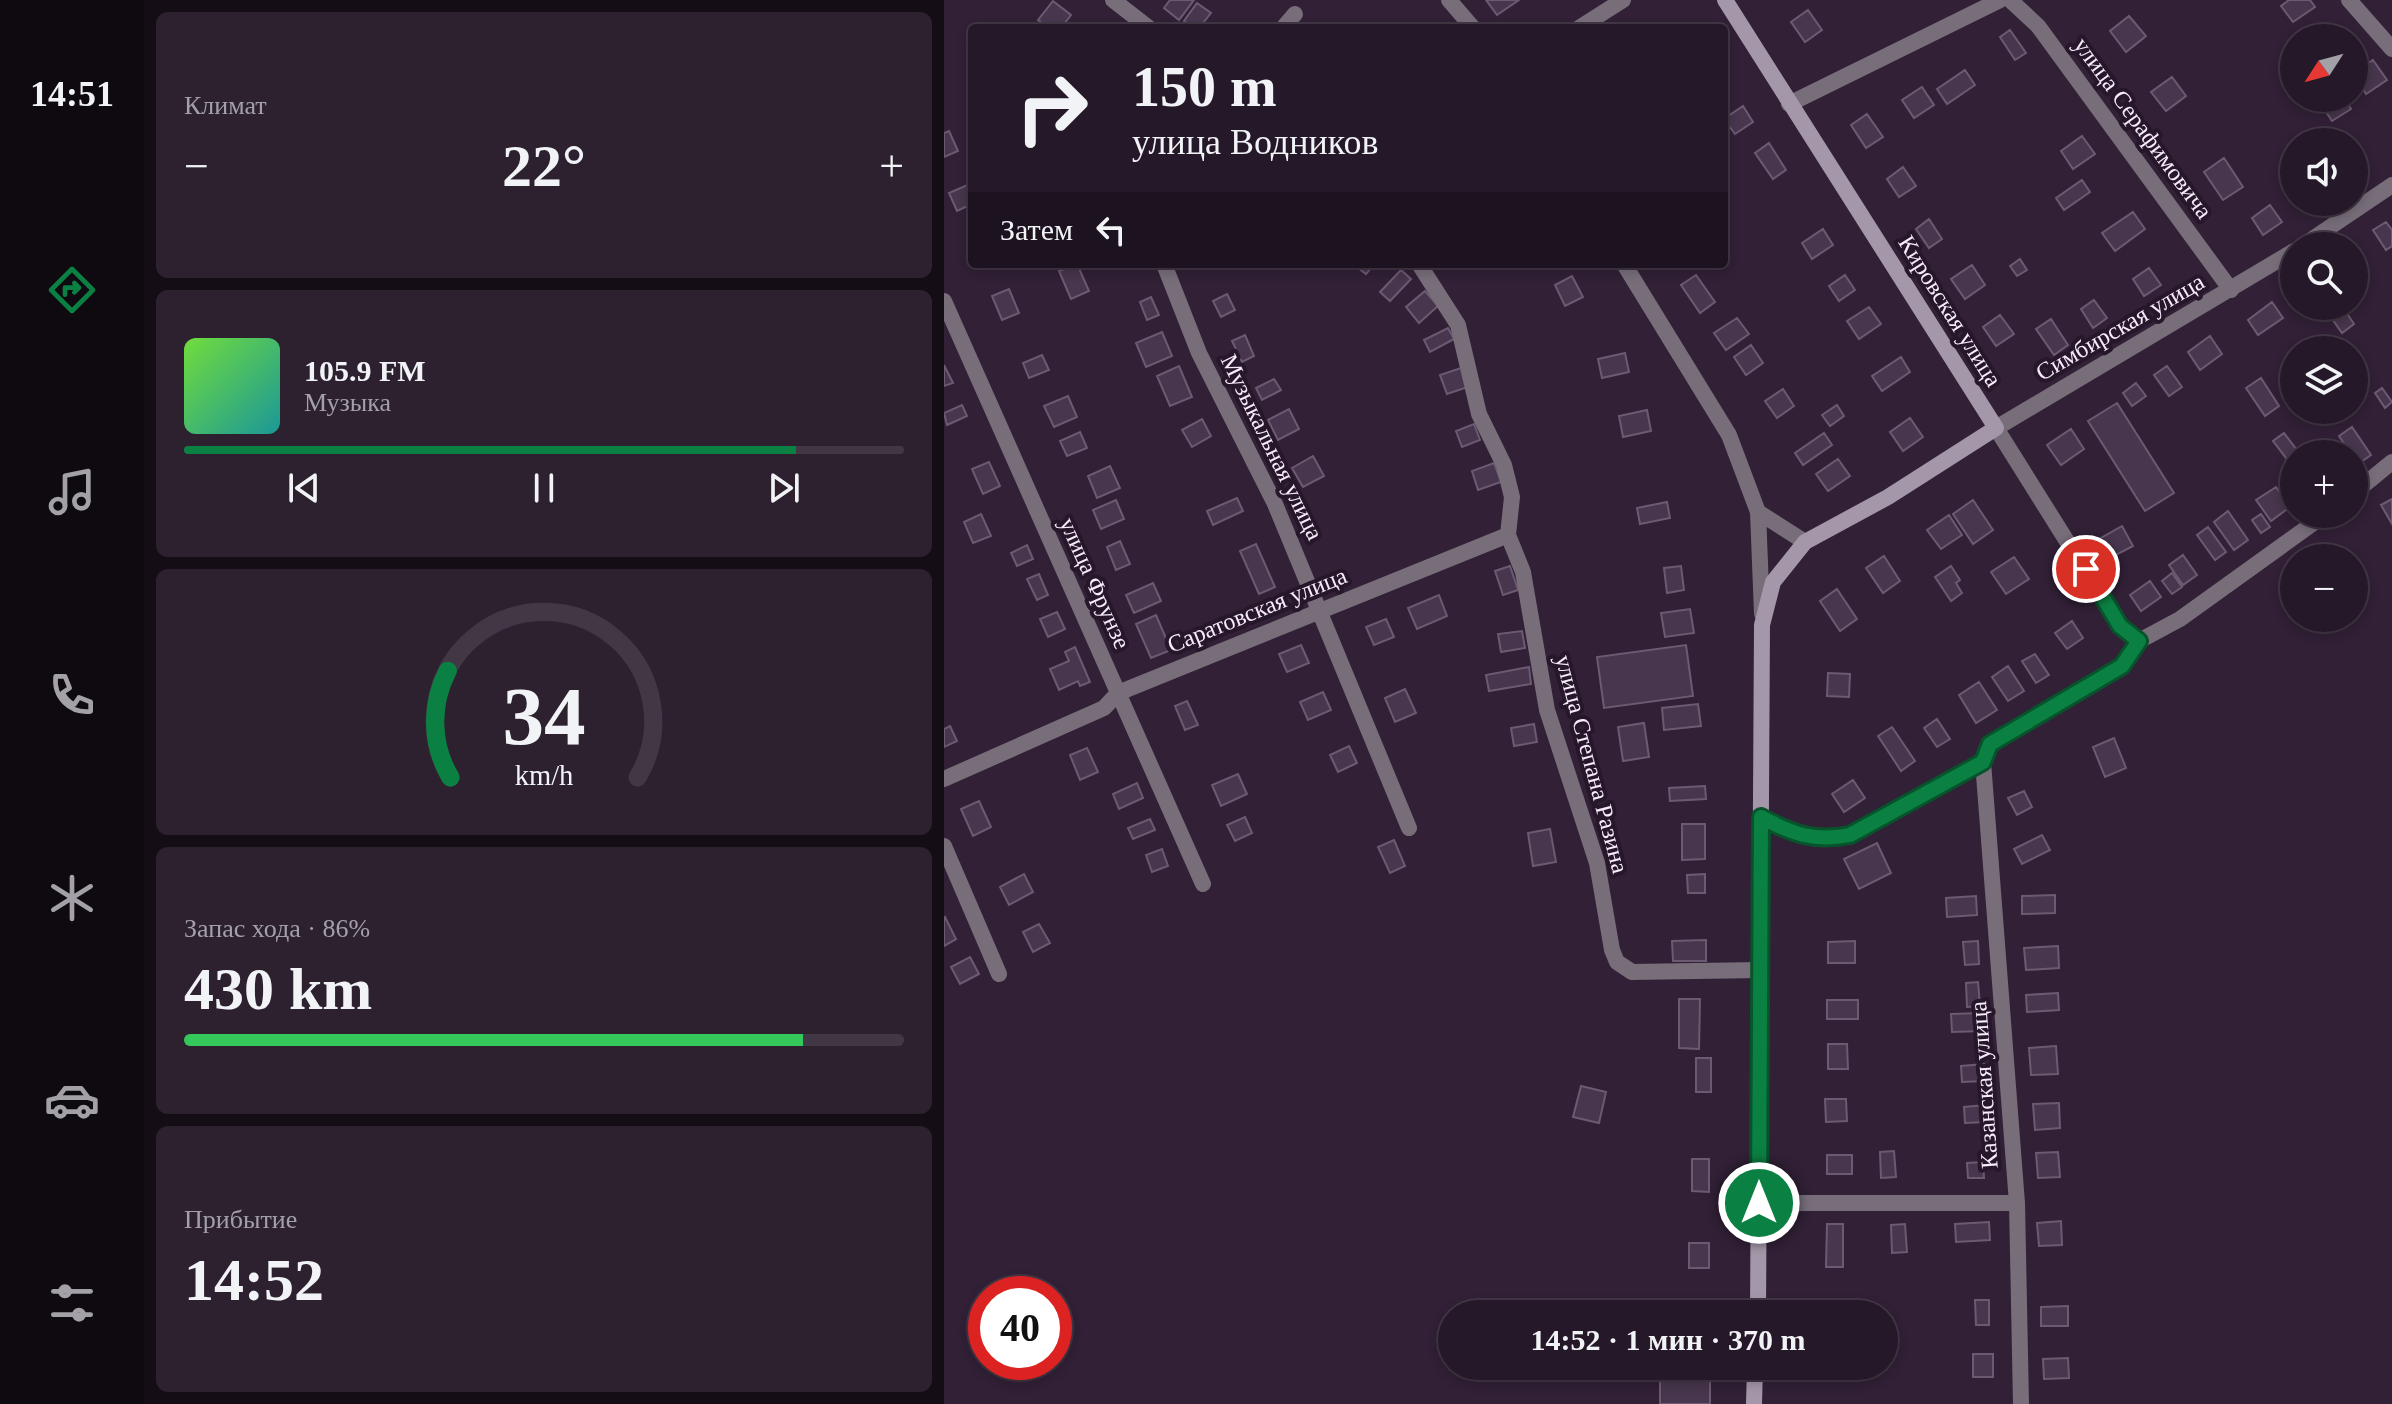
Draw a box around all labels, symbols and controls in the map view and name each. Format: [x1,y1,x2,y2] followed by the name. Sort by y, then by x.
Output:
[2280,24,2368,112] north arrow
[2280,24,2368,632] map controls
[2069,32,2218,224] street label: улица Серафимовича
[1000,56,1104,160] icon: right
[1132,56,1277,118] text: 150 m
[30,74,114,114] text: 14:51
[184,91,267,120] text: Климат
[1132,122,1378,162] text: улица Водников
[2280,128,2368,216] button: sound
[502,133,586,199] text: 22°
[184,142,209,191] text: −
[879,142,904,191] text: +
[1089,208,1133,252] icon: left
[1000,213,1073,246] text: Затем
[1893,231,2007,392] street label: Кировская улица
[2280,232,2368,320] button: search
[44,262,100,318] icon: directions
[2031,268,2209,386] street label: Симбирская улица
[2280,336,2368,424] button: layers
[1216,350,1328,544] street label: Музыкальная улица
[304,354,426,387] text: 105.9 FM
[304,388,391,417] text: Музыка
[2280,440,2368,528] button: +
[44,464,100,520] icon: music
[282,466,326,510] icon: previous
[522,466,566,510] icon: pause
[762,466,806,510] icon: next
[1054,513,1136,653] street label: улица Фрунзе
[2052,535,2120,603] pin
[2280,544,2368,632] button: −
[2064,547,2108,591] icon: arrive
[1164,562,1351,658] street label: Саратовская улица
[1550,652,1634,876] street label: улица Степана Разина
[44,667,100,723] icon: phone
[502,670,586,762] text: 34
[515,760,573,791] text: km/h
[44,870,100,926] icon: climate
[184,914,370,943] text: Запас хода · 86%
[184,956,372,1022] text: 430 km
[1965,1000,2003,1170] street label: Казанская улица
[44,1072,100,1128] icon: car
[1717,1161,1801,1245] position arrow
[184,1205,297,1234] text: Прибытие
[184,1247,324,1313] text: 14:52
[44,1275,100,1331] icon: filters
[968,1276,1072,1380] speed limit sign: 40
[1531,1323,1806,1356] text: 14:52 · 1 мин · 370 m

